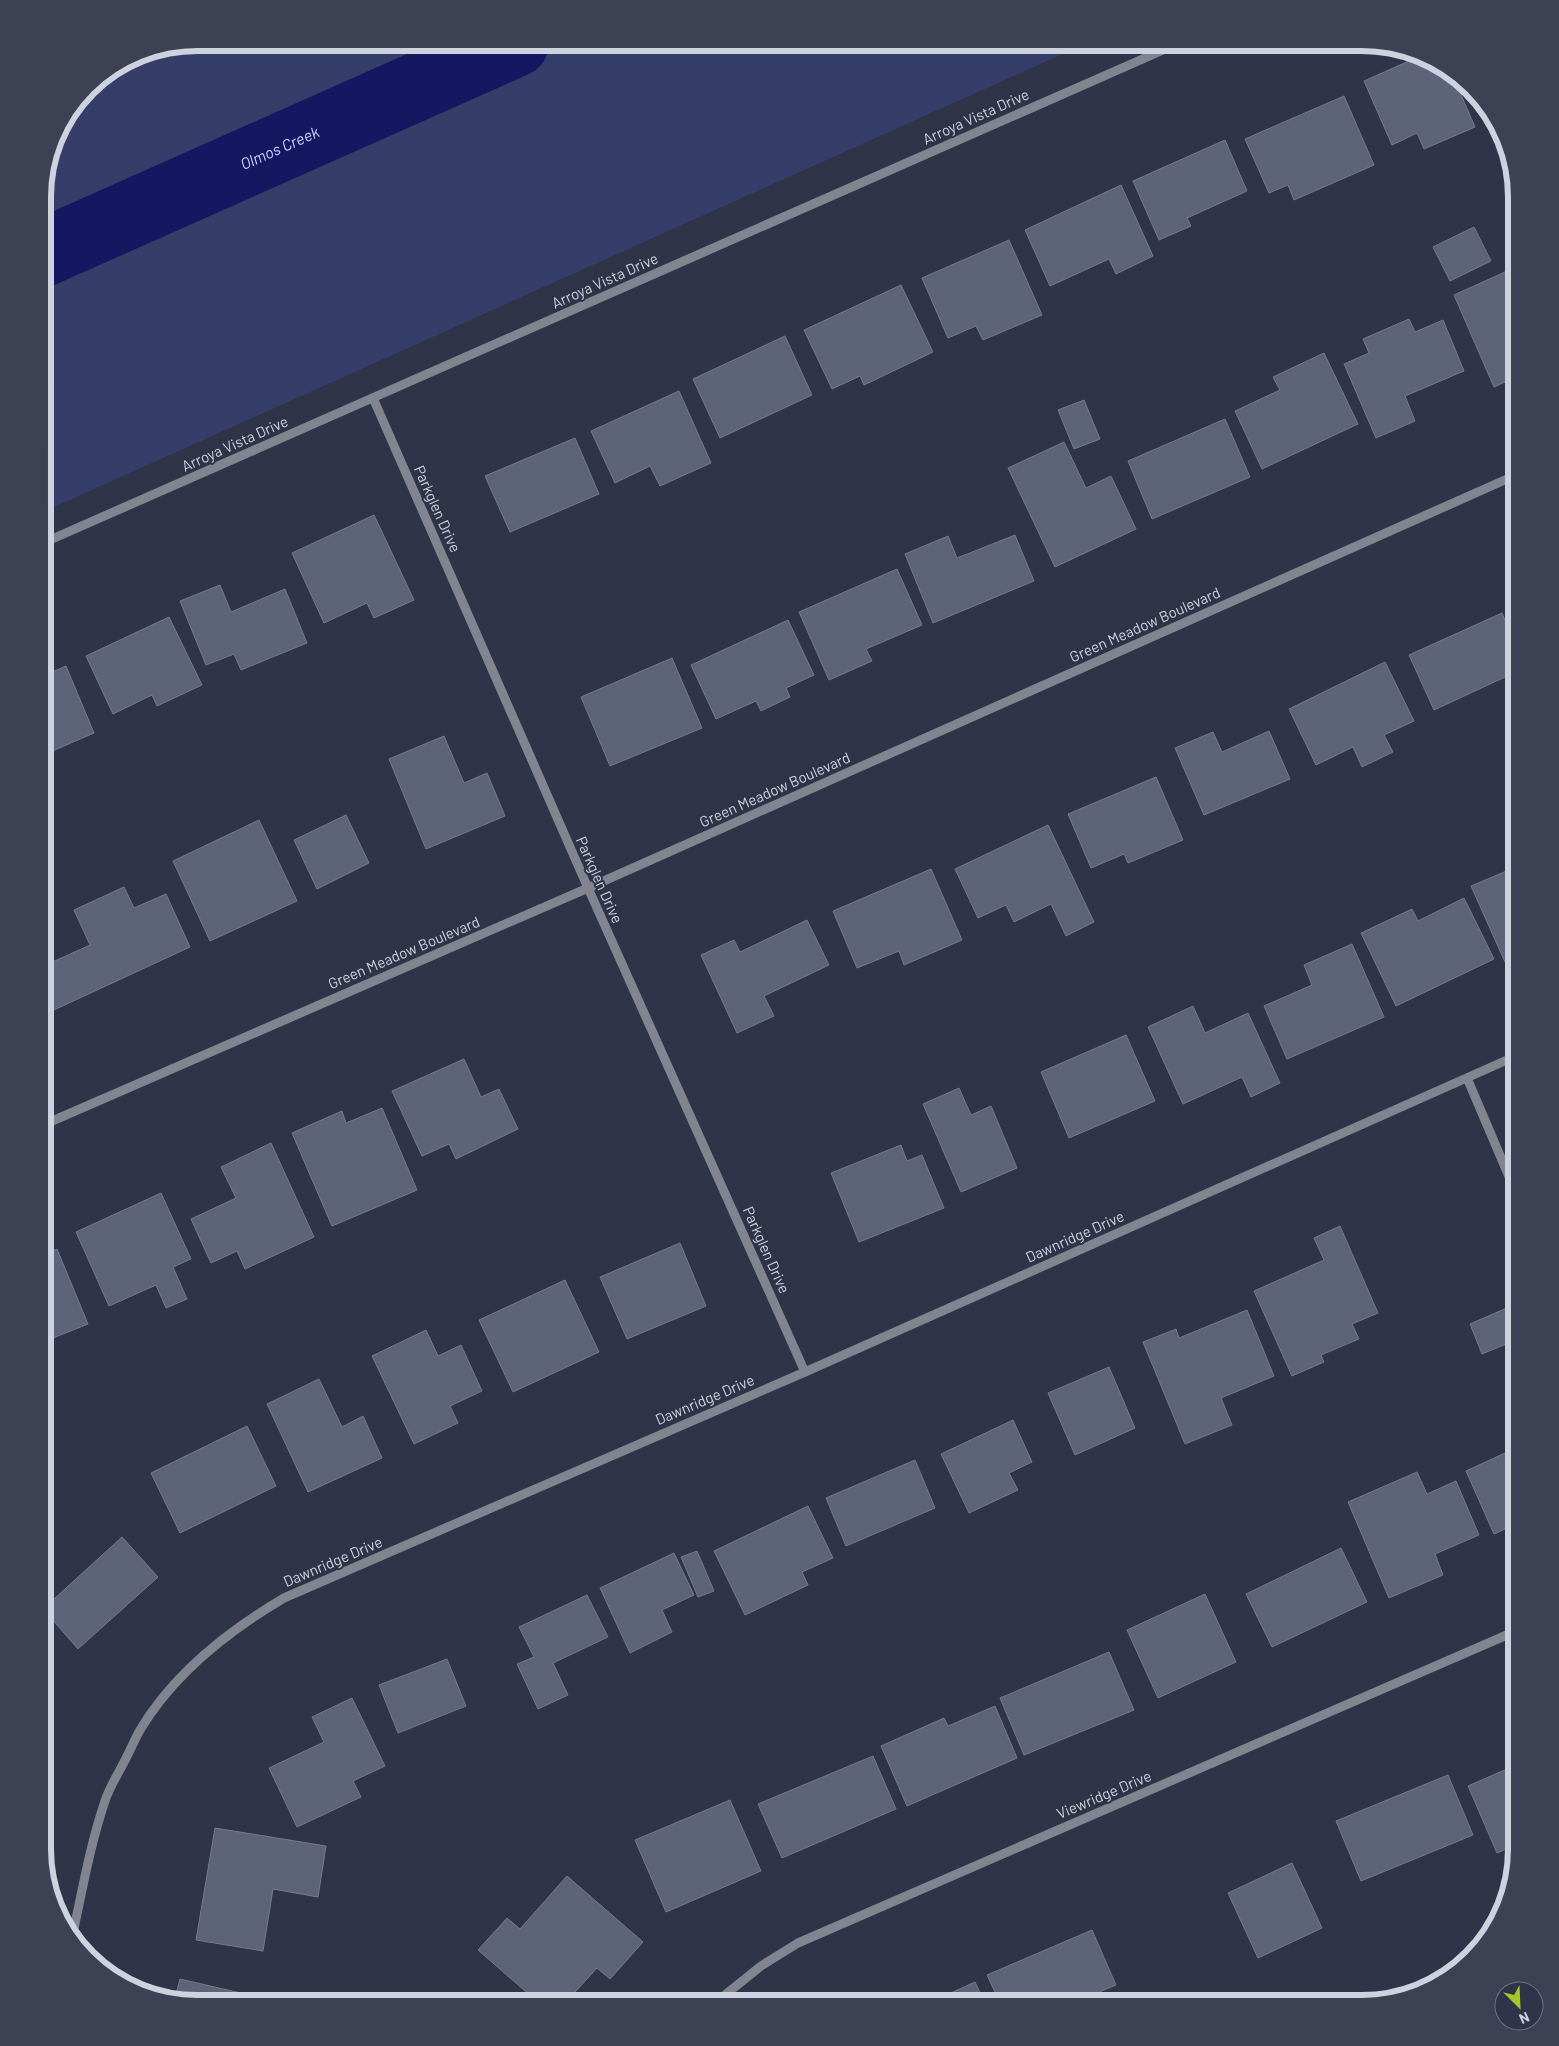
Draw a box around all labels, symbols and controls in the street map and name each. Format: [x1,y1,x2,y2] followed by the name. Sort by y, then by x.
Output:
[920,85,1032,148] street label: Arroya Vista Drive
[237,121,322,173] water label: Olmos Creek
[549,249,661,312] street label: Arroya Vista Drive
[179,412,291,475] street label: Arroya Vista Drive
[411,462,465,555] street label: Parkglen Drive
[1067,583,1223,665] street label: Green Meadow Boulevard
[697,748,853,830] street label: Green Meadow Boulevard
[573,833,627,926] street label: Parkglen Drive
[325,912,482,992] street label: Green Meadow Boulevard
[740,1203,794,1296] street label: Parkglen Drive
[1023,1206,1126,1266] street label: Dawnridge Drive
[653,1370,757,1428] street label: Dawnridge Drive
[281,1532,385,1590] street label: Dawnridge Drive
[1054,1766,1154,1822] street label: Viewridge Drive
[1494,1981,1544,2031] north arrow
[1517,2009,1532,2028] text: N

